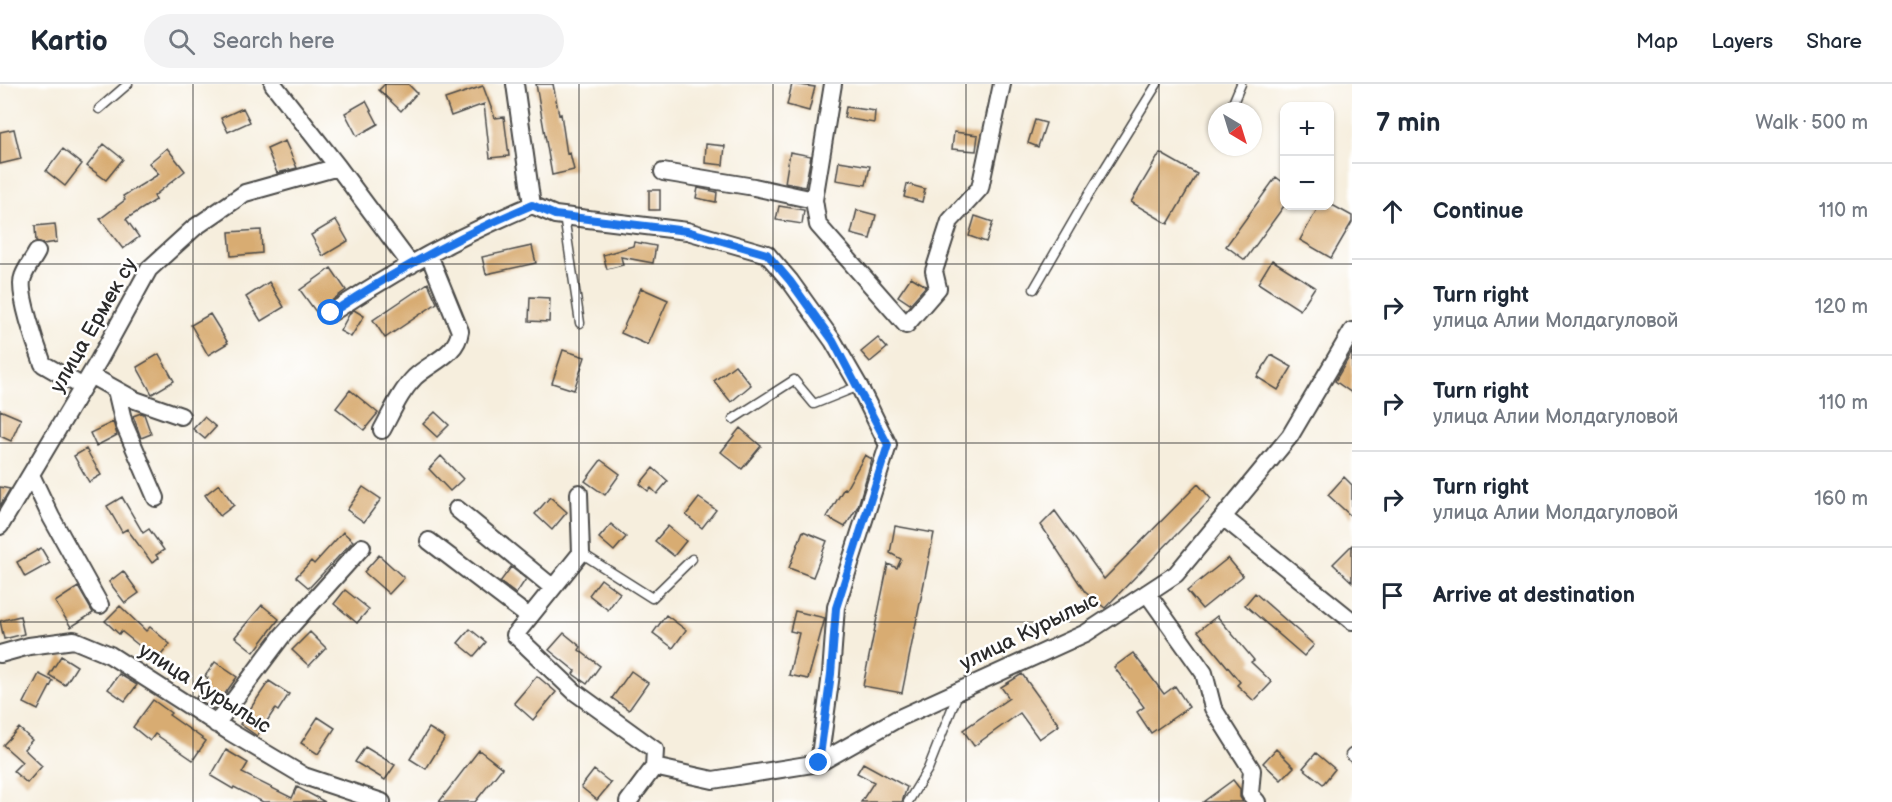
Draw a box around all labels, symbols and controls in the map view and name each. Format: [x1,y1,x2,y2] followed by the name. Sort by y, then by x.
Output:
[144,14,564,68] search box
[30,25,108,58] text: Kartio
[165,25,198,58] icon: search
[213,28,335,55] text: Search here
[1636,29,1678,54] text: Map
[1711,29,1773,54] text: Layers
[1806,29,1862,54] text: Share
[1208,102,1262,156] north arrow
[1280,102,1334,210] map controls
[1280,102,1334,156] button: +
[1376,108,1440,139] text: 7 min
[1755,111,1868,135] text: Walk · 500 m
[1280,156,1334,210] button: −
[1376,195,1409,228] icon: ahead
[1433,198,1523,225] text: Continue
[1819,199,1868,223] text: 110 m
[45,253,142,397] street label: улица Ермек су
[1433,282,1529,309] text: Turn right
[1376,291,1409,324] icon: right
[1815,295,1868,319] text: 120 m
[317,299,343,325] route start
[1433,309,1678,333] text: улица Алии Молдагуловой
[1433,378,1529,405] text: Turn right
[1376,387,1409,420] icon: right
[1819,391,1868,415] text: 110 m
[1433,405,1678,429] text: улица Алии Молдагуловой
[1433,474,1529,501] text: Turn right
[1376,483,1409,516] icon: right
[1814,487,1868,511] text: 160 m
[1433,501,1678,525] text: улица Алии Молдагуловой
[1376,579,1409,612] icon: arrive
[1433,582,1635,609] text: Arrive at destination
[956,587,1103,676] street label: улица Курылыс
[134,638,276,739] street label: улица Курылыс
[805,749,831,775] route end

